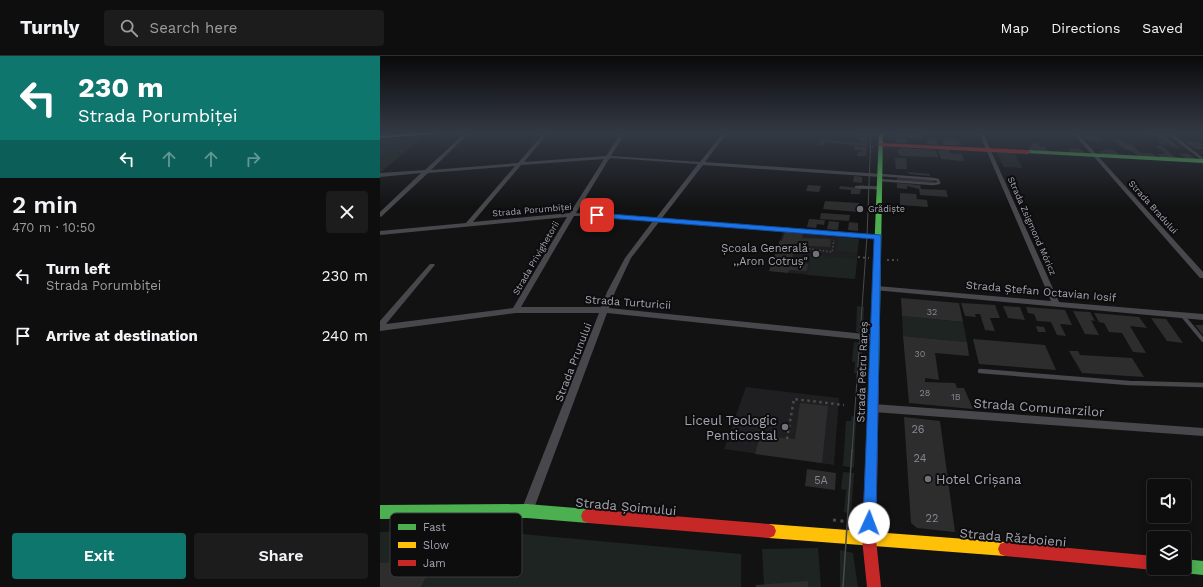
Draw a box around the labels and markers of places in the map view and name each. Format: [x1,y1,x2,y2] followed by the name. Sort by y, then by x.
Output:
[580,198,614,232] pin
[855,204,865,214] marker: Grădiște
[868,204,905,214] place label: Grădiște
[721,242,808,268] place label: Școala Generală ,,Aron Cotruș"
[811,249,821,259] marker: Școala Generală ,,Aron Cotruș"
[684,413,777,443] place label: Liceul Teologic Penticostal
[780,422,790,432] marker: Liceul Teologic Penticostal
[936,472,1022,488] place label: Hotel Crișana
[923,474,933,484] marker: Hotel Crișana

